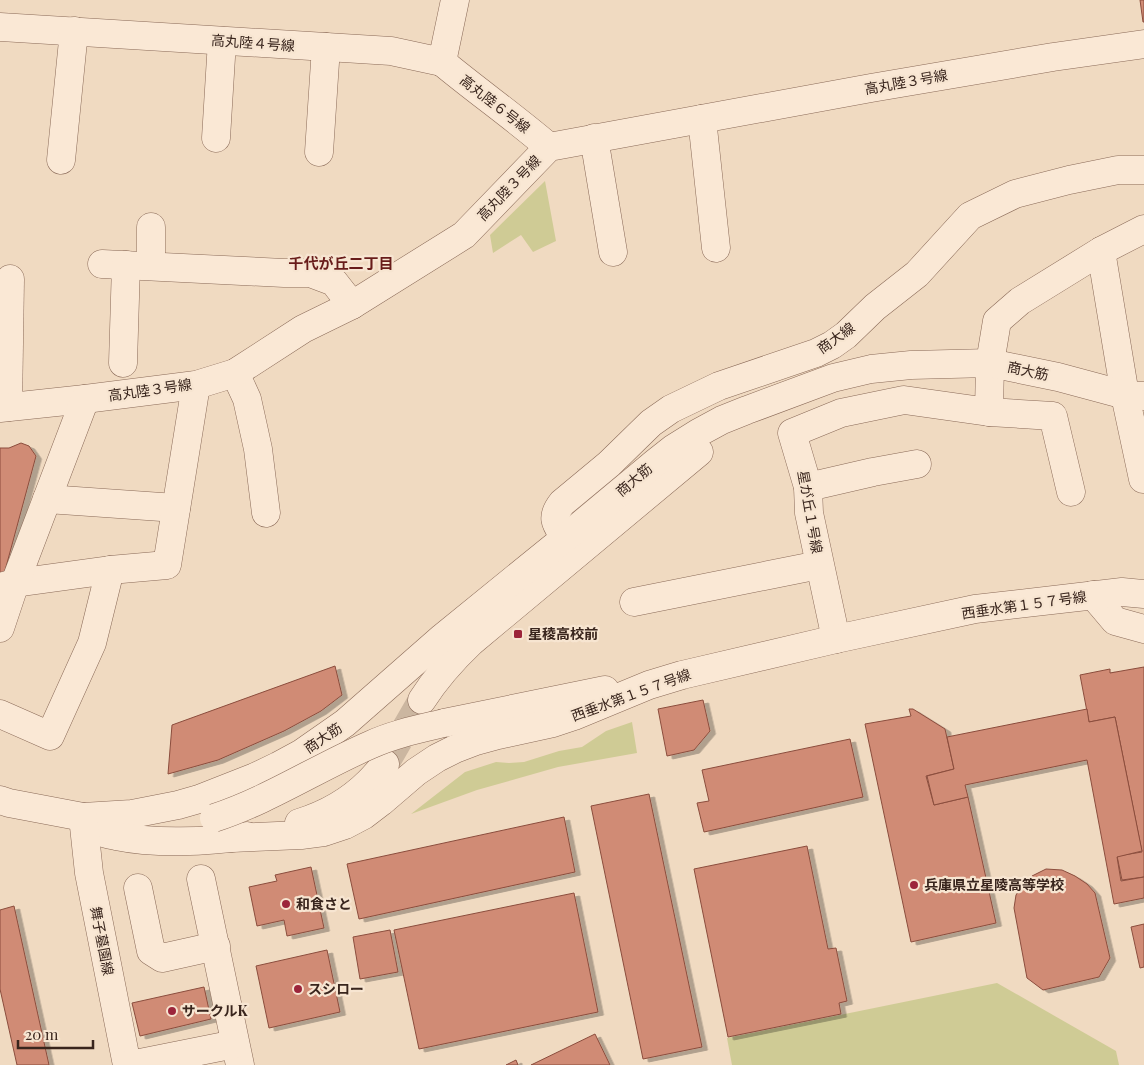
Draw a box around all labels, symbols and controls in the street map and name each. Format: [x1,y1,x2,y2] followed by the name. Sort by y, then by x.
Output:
[210,30,296,55] street label: 高丸陸４号線
[863,65,949,98] street label: 高丸陸３号線
[456,70,534,137] street label: 高丸陸６号線
[473,151,545,224] street label: 高丸陸３号線
[288,253,394,273] district label: 千代が丘二丁目
[813,318,858,357] street label: 商大線
[1006,357,1051,384] street label: 商大筋
[107,374,193,405] street label: 高丸陸３号線
[611,459,656,500] street label: 商大筋
[794,469,827,555] street label: 星が丘１号線
[960,586,1088,623] street label: 西垂水第１５７号線
[528,624,598,643] place label: 星稜高校前
[512,628,524,640] marker: 星稜高校前
[568,664,693,725] street label: 西垂水第１５７号線
[300,718,345,757] street label: 商大筋
[924,875,1064,894] place label: 兵庫県立星陵高等学校
[908,879,920,891] marker: 兵庫県立星陵高等学校
[296,894,352,913] place label: 和食さと
[280,898,292,910] marker: 和食さと
[86,905,118,977] street label: 舞子墓園線
[308,979,364,998] place label: スシロー
[292,983,304,995] marker: スシロー
[182,1001,249,1020] place label: サークルK
[166,1005,178,1017] marker: サークルK
[18,1018,92,1050] scale bar
[25,1024,59,1044] text: 20 m

